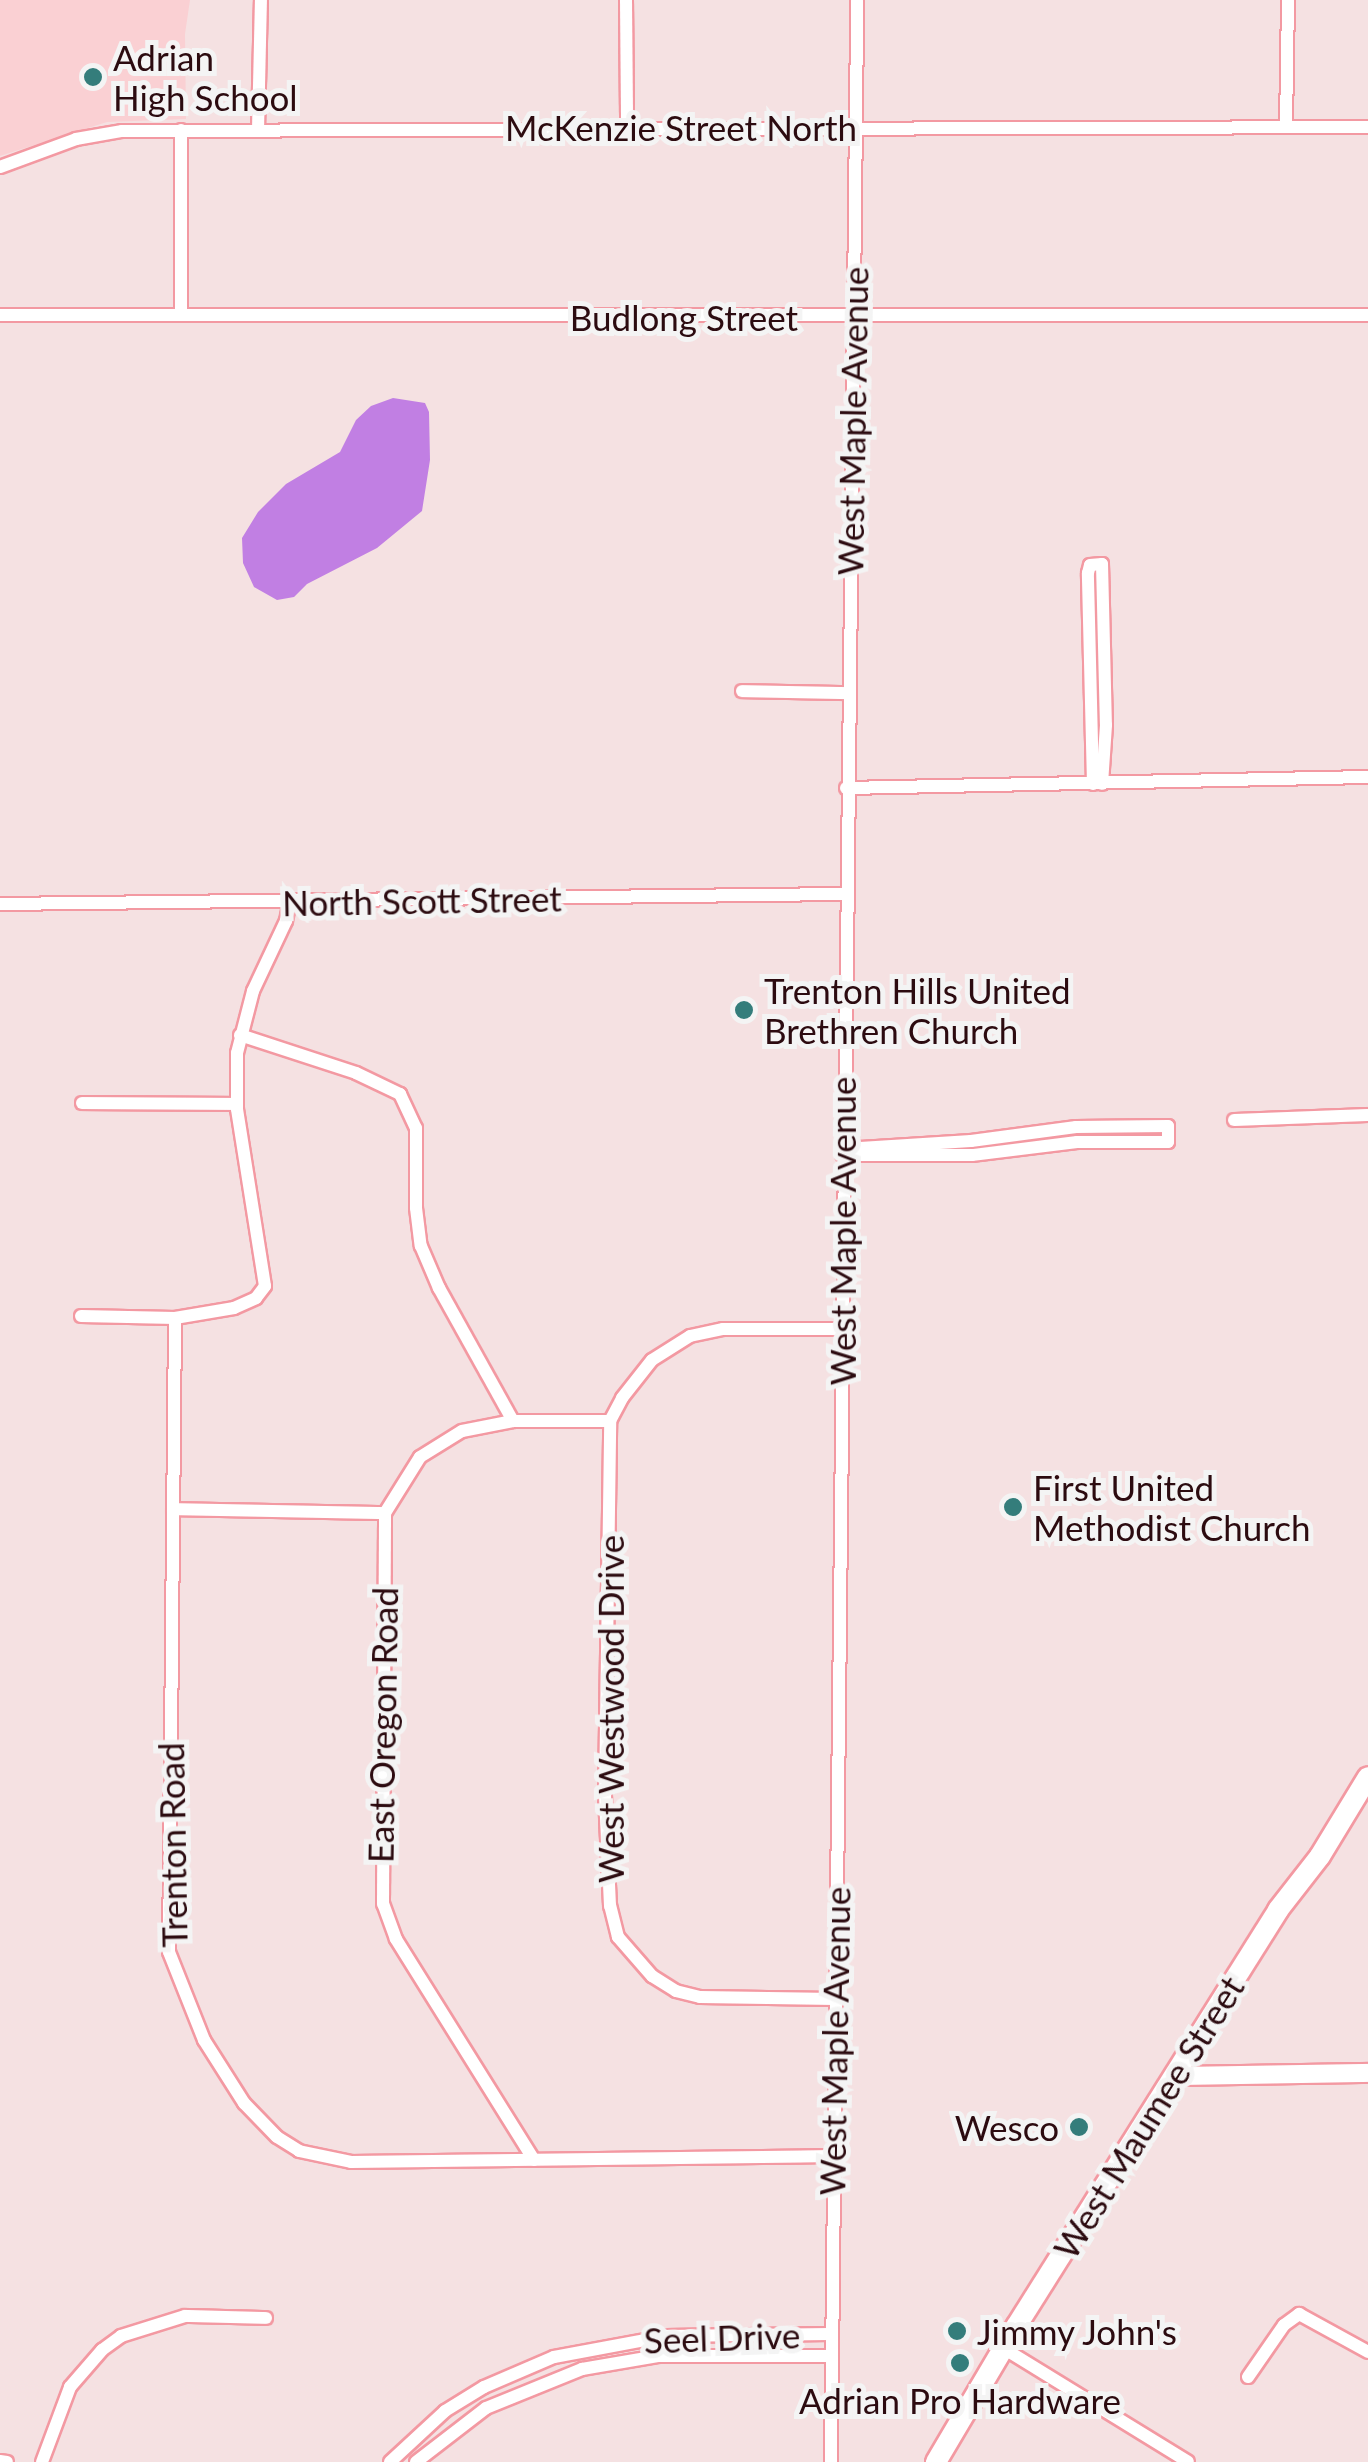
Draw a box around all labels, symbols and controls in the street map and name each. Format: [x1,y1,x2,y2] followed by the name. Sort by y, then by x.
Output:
[113,36,298,118] place label: Adrian High School
[82,66,104,88] marker: Adrian High School
[505,106,857,148] street label: McKenzie Street North
[828,266,876,576] street label: West Maple Avenue
[570,296,798,338] street label: Budlong Street
[282,877,562,923] street label: North Scott Street
[764,969,1071,1051] place label: Trenton Hills United Brethren Church
[733,999,755,1021] marker: Trenton Hills United Brethren Church
[821,1076,863,1386] street label: West Maple Avenue
[1033,1466,1311,1548] place label: First United Methodist Church
[1002,1496,1024,1518] marker: First United Methodist Church
[589,1535,631,1883] street label: West Westwood Drive
[359,1587,405,1863] street label: East Oregon Road
[149,1742,195,1948] street label: Trenton Road
[810,1886,858,2196] street label: West Maple Avenue
[1044,1968,1252,2266] street label: West Maumee Street
[955,2106,1059,2148] place label: Wesco
[1068,2116,1090,2138] marker: Wesco
[977,2310,1179,2352] place label: Jimmy John's
[643,2313,801,2361] street label: Seel Drive
[946,2320,968,2342] marker: Jimmy John's
[949,2352,971,2374] marker: Adrian Pro Hardware
[799,2379,1121,2421] place label: Adrian Pro Hardware

